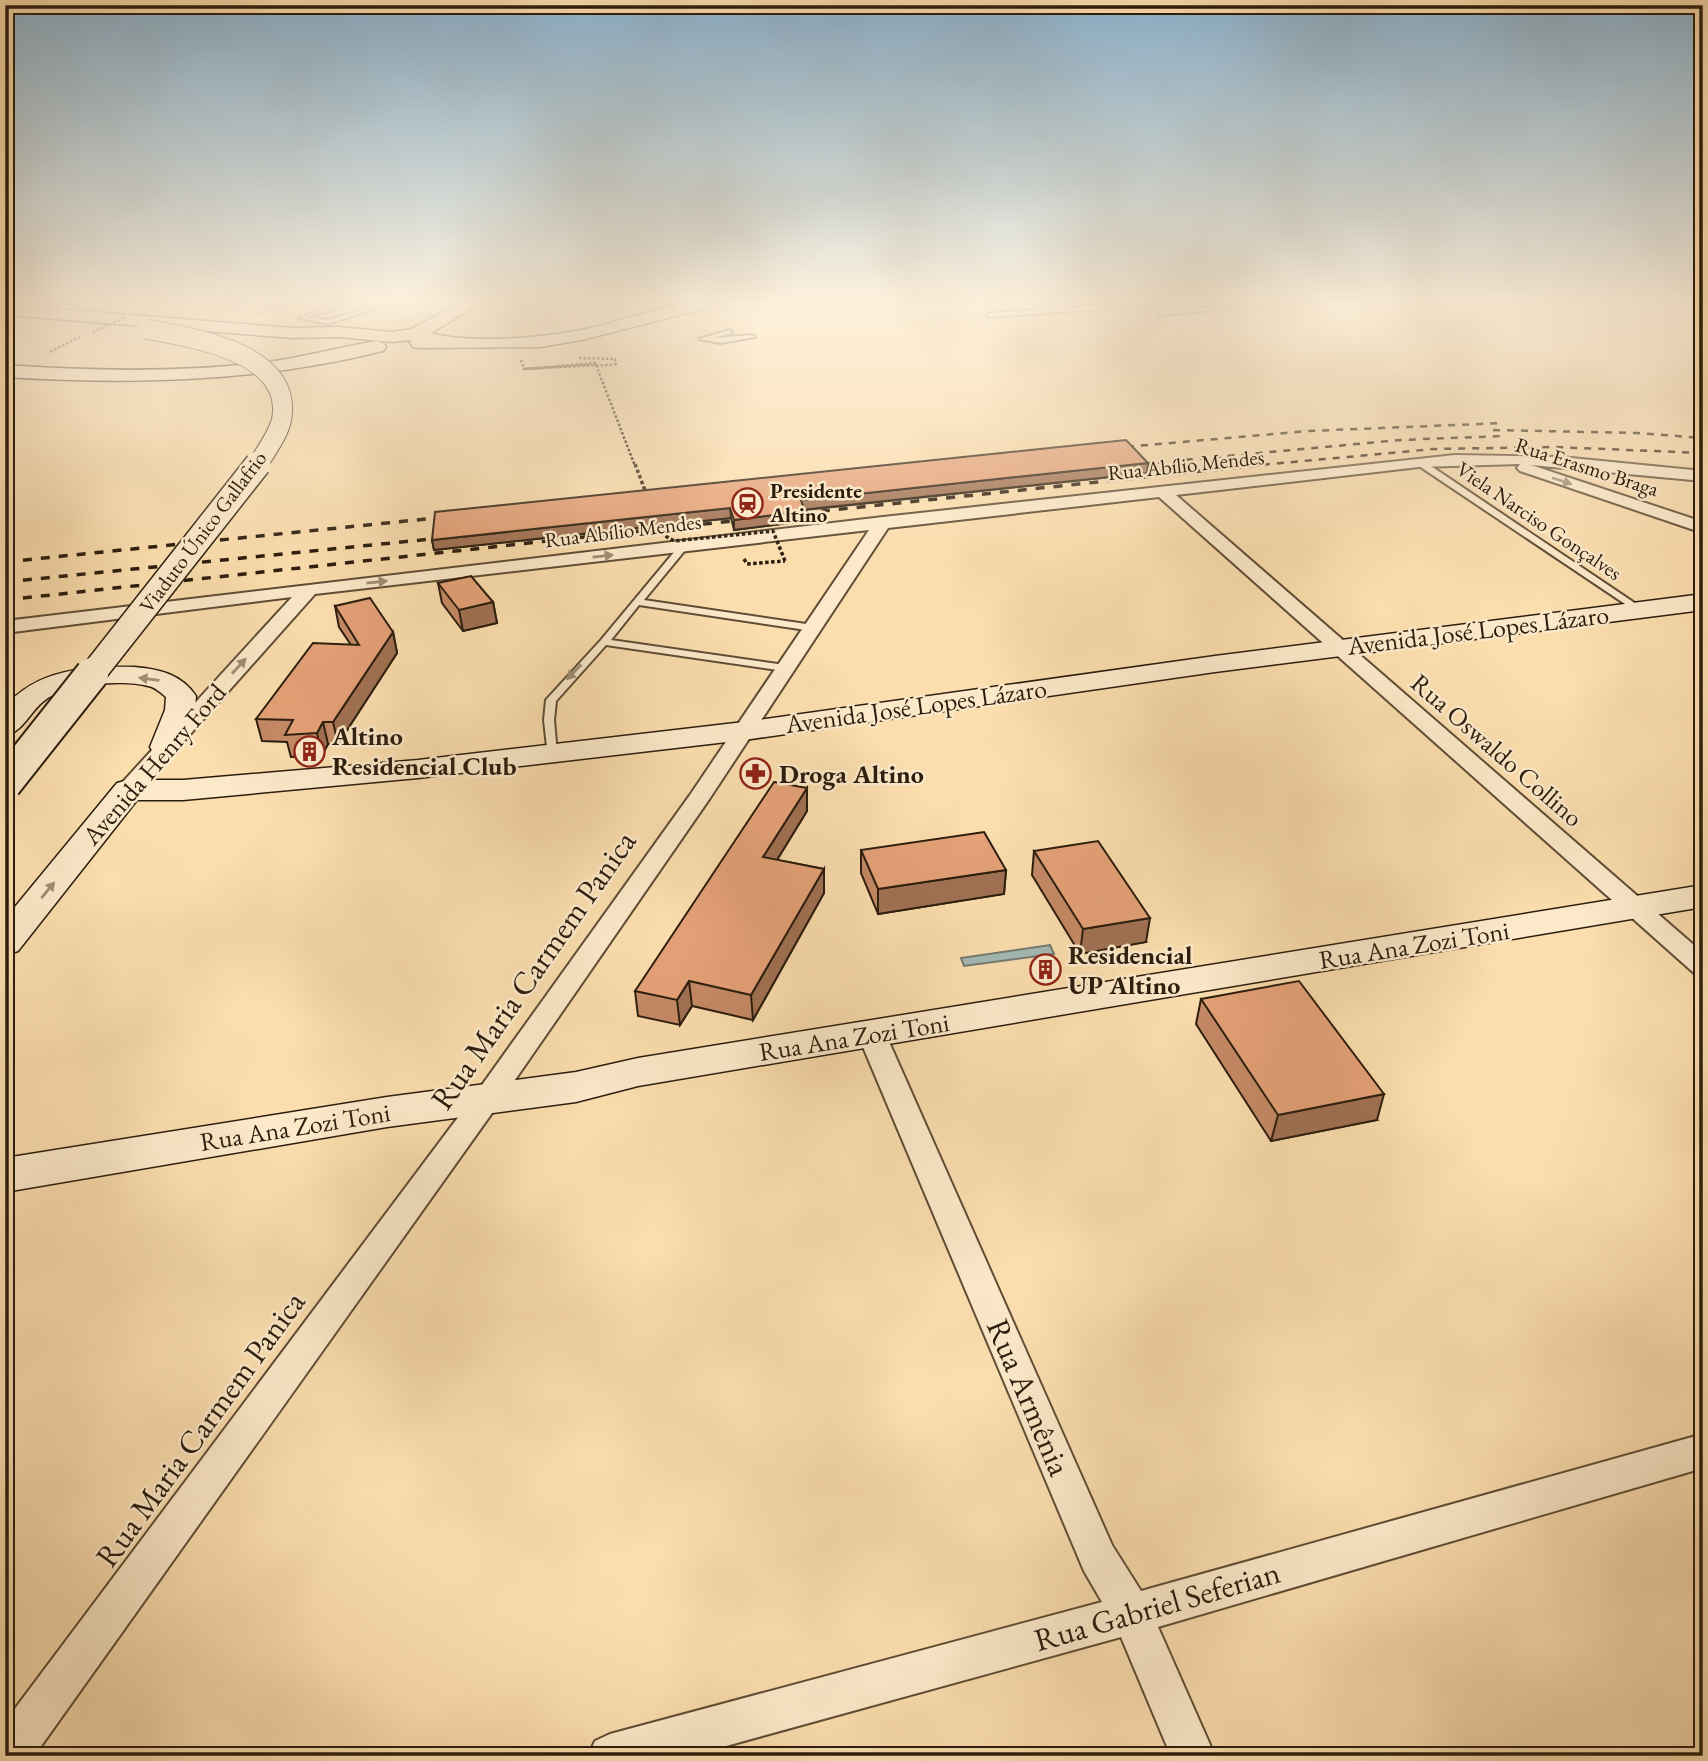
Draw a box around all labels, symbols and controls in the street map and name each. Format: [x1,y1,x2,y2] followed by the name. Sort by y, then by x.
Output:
[1512,431,1663,503] street label: Rua Erasmo Braga
[1106,443,1266,486] street label: Rua Abílio Mendes
[133,445,272,618] street label: Viaduto Único Gallafrio
[1451,455,1627,586] street label: Viela Narciso Gonçalves
[1552,476,1573,487] one-way arrow
[769,477,862,528] place label: Presidente Altino
[730,486,764,520] station icon: Presidente Altino
[543,507,703,553] street label: Rua Abílio Mendes
[592,551,614,562] one-way arrow
[366,576,388,587] one-way arrow
[1344,597,1611,663] street label: Avenida José Lopes Lázaro
[231,657,247,675] one-way arrow
[566,664,583,681] one-way arrow
[1404,666,1590,834] street label: Rua Oswaldo Collino
[782,671,1049,741] street label: Avenida José Lopes Lázaro
[138,673,160,684] one-way arrow
[74,675,234,853] street label: Avenida Henry Ford
[331,719,517,783] place label: Altino Residencial Club
[292,734,326,768] building icon: Altino Residencial Club
[739,757,773,791] pharmacy icon: Droga Altino
[779,757,924,791] place label: Droga Altino
[421,822,645,1118] street label: Rua Maria Carmem Panica
[40,881,55,898] one-way arrow
[1316,913,1512,977] street label: Rua Ana Zozi Toni
[1068,938,1192,1002] place label: Residencial UP Altino
[1028,953,1062,987] building icon: Residencial UP Altino
[756,1005,952,1069] street label: Rua Ana Zozi Toni
[197,1095,393,1159] street label: Rua Ana Zozi Toni
[86,1282,314,1575] street label: Rua Maria Carmem Panica
[977,1312,1081,1482] street label: Rua Armênia
[1029,1551,1285,1661] street label: Rua Gabriel Seferian

